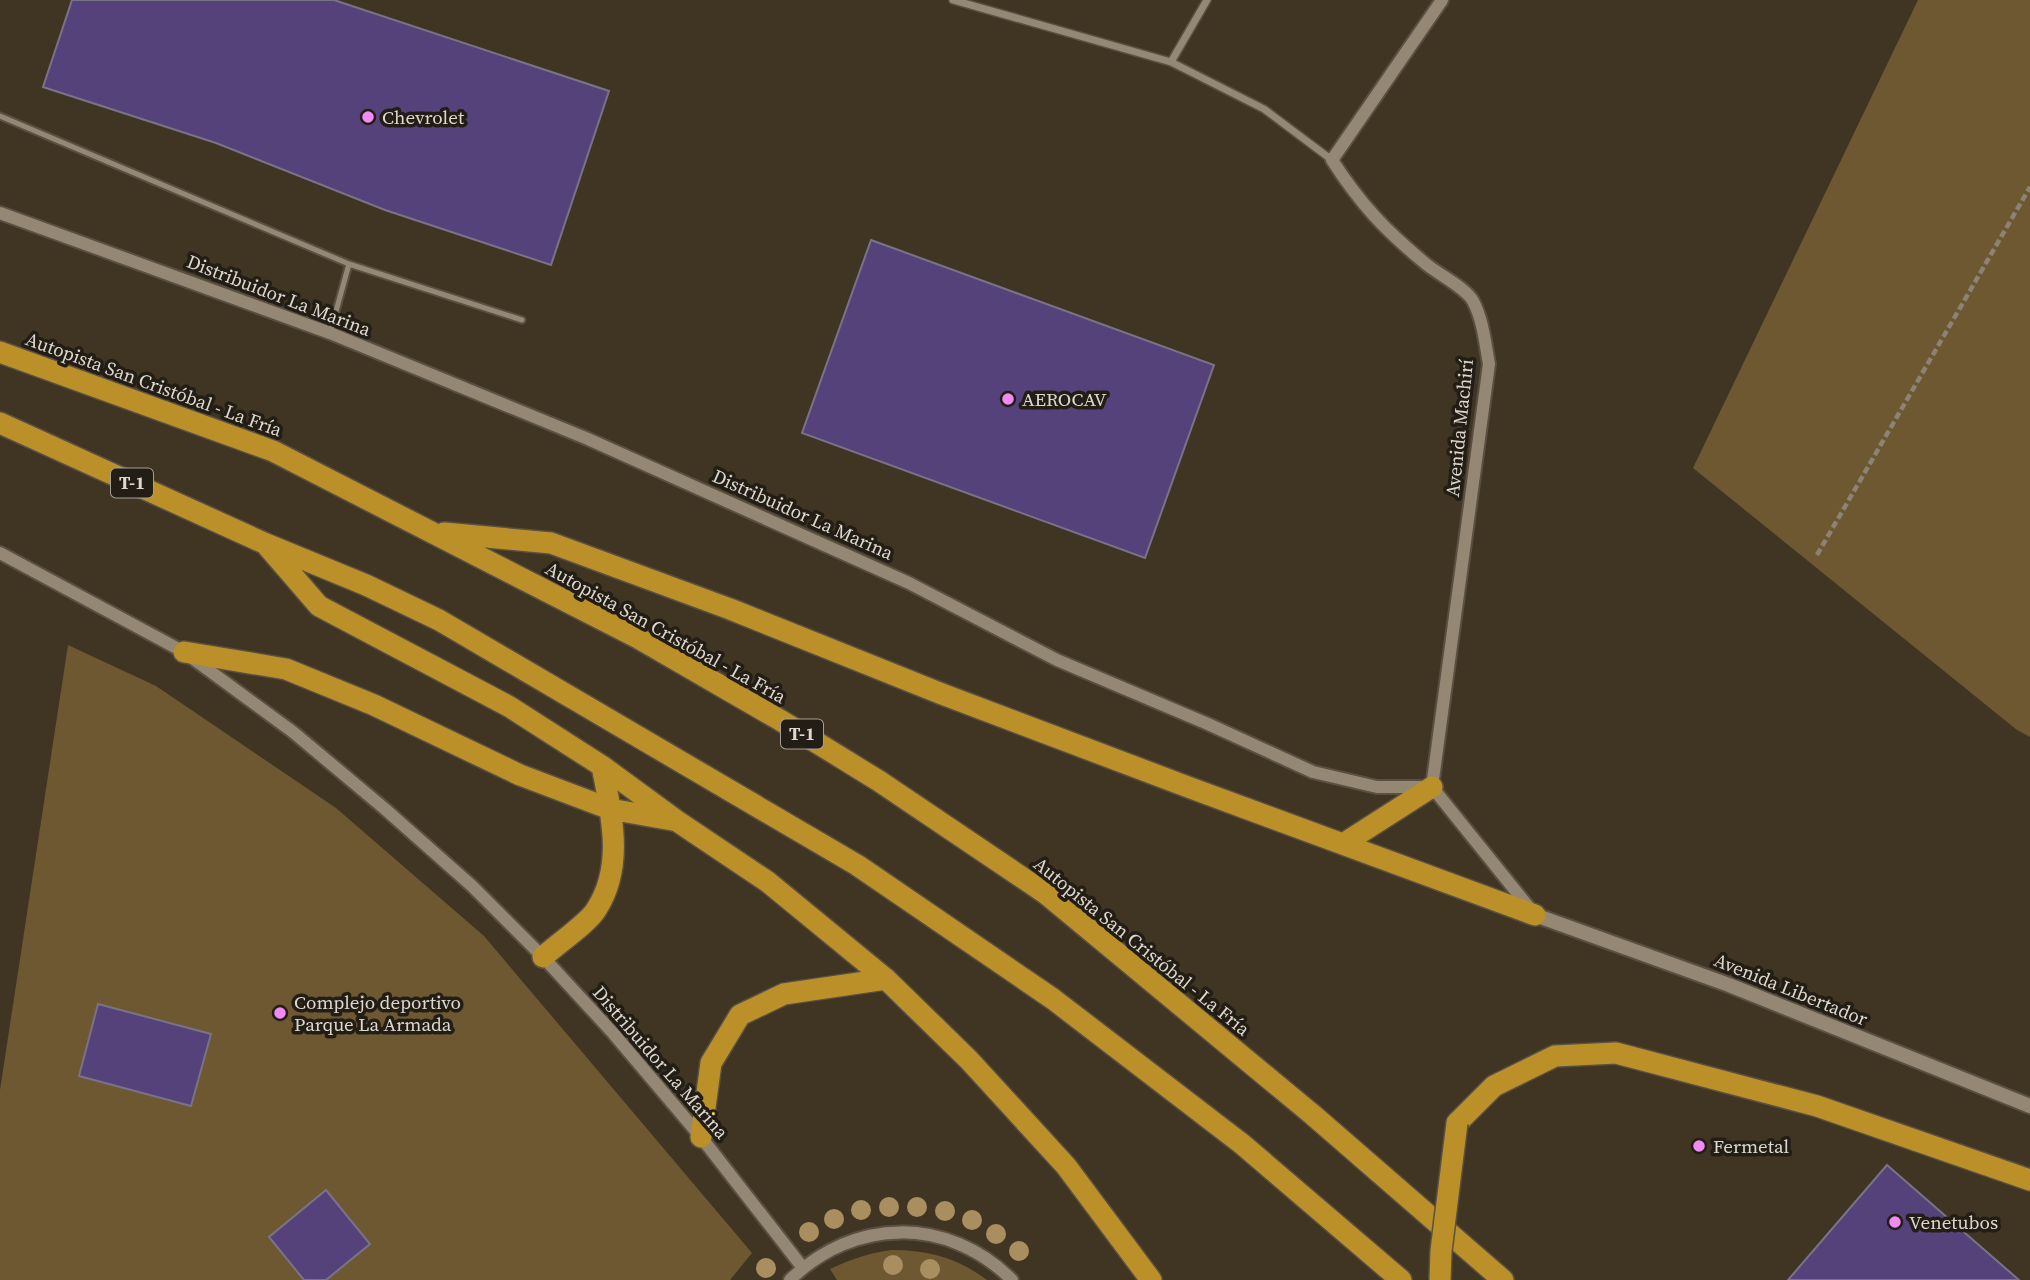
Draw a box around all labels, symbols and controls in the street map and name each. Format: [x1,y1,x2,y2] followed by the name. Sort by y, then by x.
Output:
[382,104,465,130] place label: Chevrolet
[360,109,376,125] marker: Chevrolet
[183,248,375,342] street label: Distribuidor La Marina
[22,325,286,443] street label: Autopista San Cristóbal - La Fría
[1439,357,1479,498] street label: Avenida Machirí
[1022,386,1107,412] place label: AEROCAV
[1000,391,1016,407] marker: AEROCAV
[709,462,898,566] street label: Distribuidor La Marina
[111,468,153,498] road number: T-1
[541,555,791,709] street label: Autopista San Cristóbal - La Fría
[781,720,823,748] road number: T-1
[1028,851,1256,1042] street label: Autopista San Cristóbal - La Fría
[1710,946,1872,1032] street label: Avenida Libertador
[587,980,735,1144] street label: Distribuidor La Marina
[294,989,461,1037] place label: Complejo deportivo Parque La Armada
[272,1005,288,1021] marker: Complejo deportivo Parque La Armada
[1713,1133,1790,1159] place label: Fermetal
[1691,1138,1707,1154] marker: Fermetal
[1909,1209,1998,1235] place label: Venetubos
[1887,1214,1903,1230] marker: Venetubos

